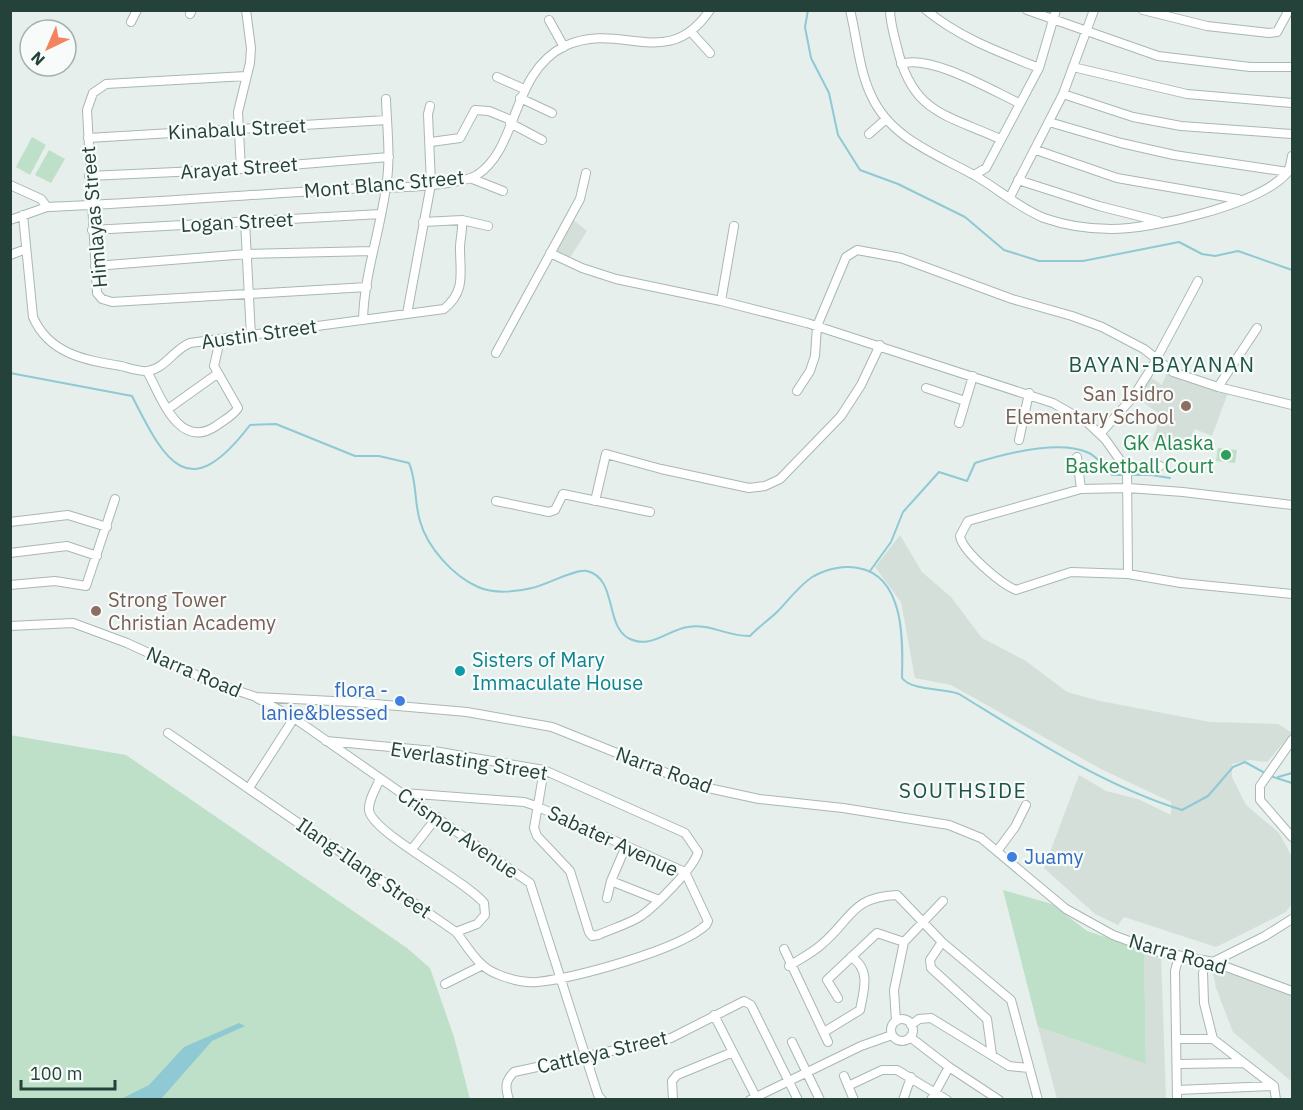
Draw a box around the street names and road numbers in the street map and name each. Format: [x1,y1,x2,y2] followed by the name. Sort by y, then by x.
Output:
[167,111,307,146] street label: Kinabalu Street
[74,145,113,289] street label: Himlayas Street
[179,150,299,185] street label: Arayat Street
[303,163,465,204] street label: Mont Blanc Street
[180,205,294,238] street label: Logan Street
[199,312,319,355] street label: Austin Street
[143,639,246,704] street label: Narra Road
[388,735,550,786] street label: Everlasting Street
[612,740,716,799] street label: Narra Road
[392,781,524,884] street label: Crismor Avenue
[543,798,683,883] street label: Sabater Avenue
[291,811,437,924] street label: Ilang-Ilang Street
[1126,927,1230,980] street label: Narra Road
[534,1023,670,1080] street label: Cattleya Street

